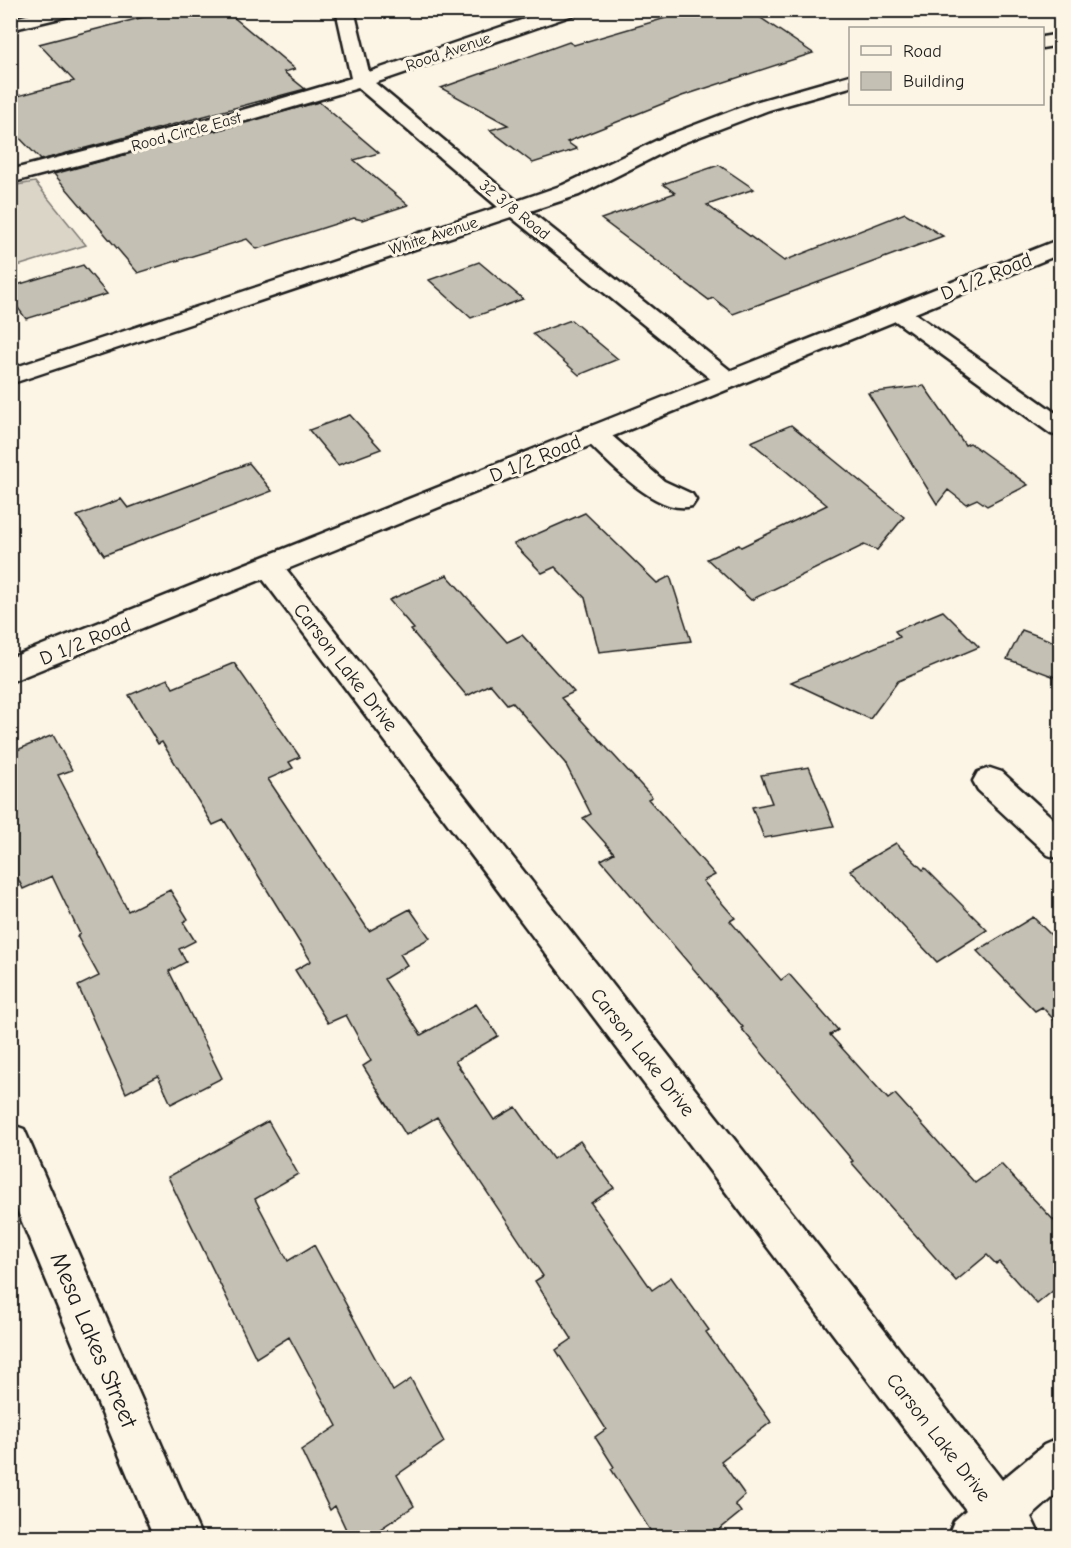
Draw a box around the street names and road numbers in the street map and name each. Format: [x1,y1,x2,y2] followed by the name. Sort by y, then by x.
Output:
[403,29,493,75] street label: Rood Avenue
[129,109,244,155] street label: Rood Circle East
[476,176,553,244] street label: 32 3/8 Road
[387,213,480,259] street label: White Avenue
[937,248,1035,305] street label: D 1/2 Road
[486,430,584,487] street label: D 1/2 Road
[288,599,403,736] street label: Carson Lake Drive
[36,613,134,670] street label: D 1/2 Road
[585,984,700,1121] street label: Carson Lake Drive
[44,1248,144,1433] street label: Mesa Lakes Street
[881,1369,996,1506] street label: Carson Lake Drive

